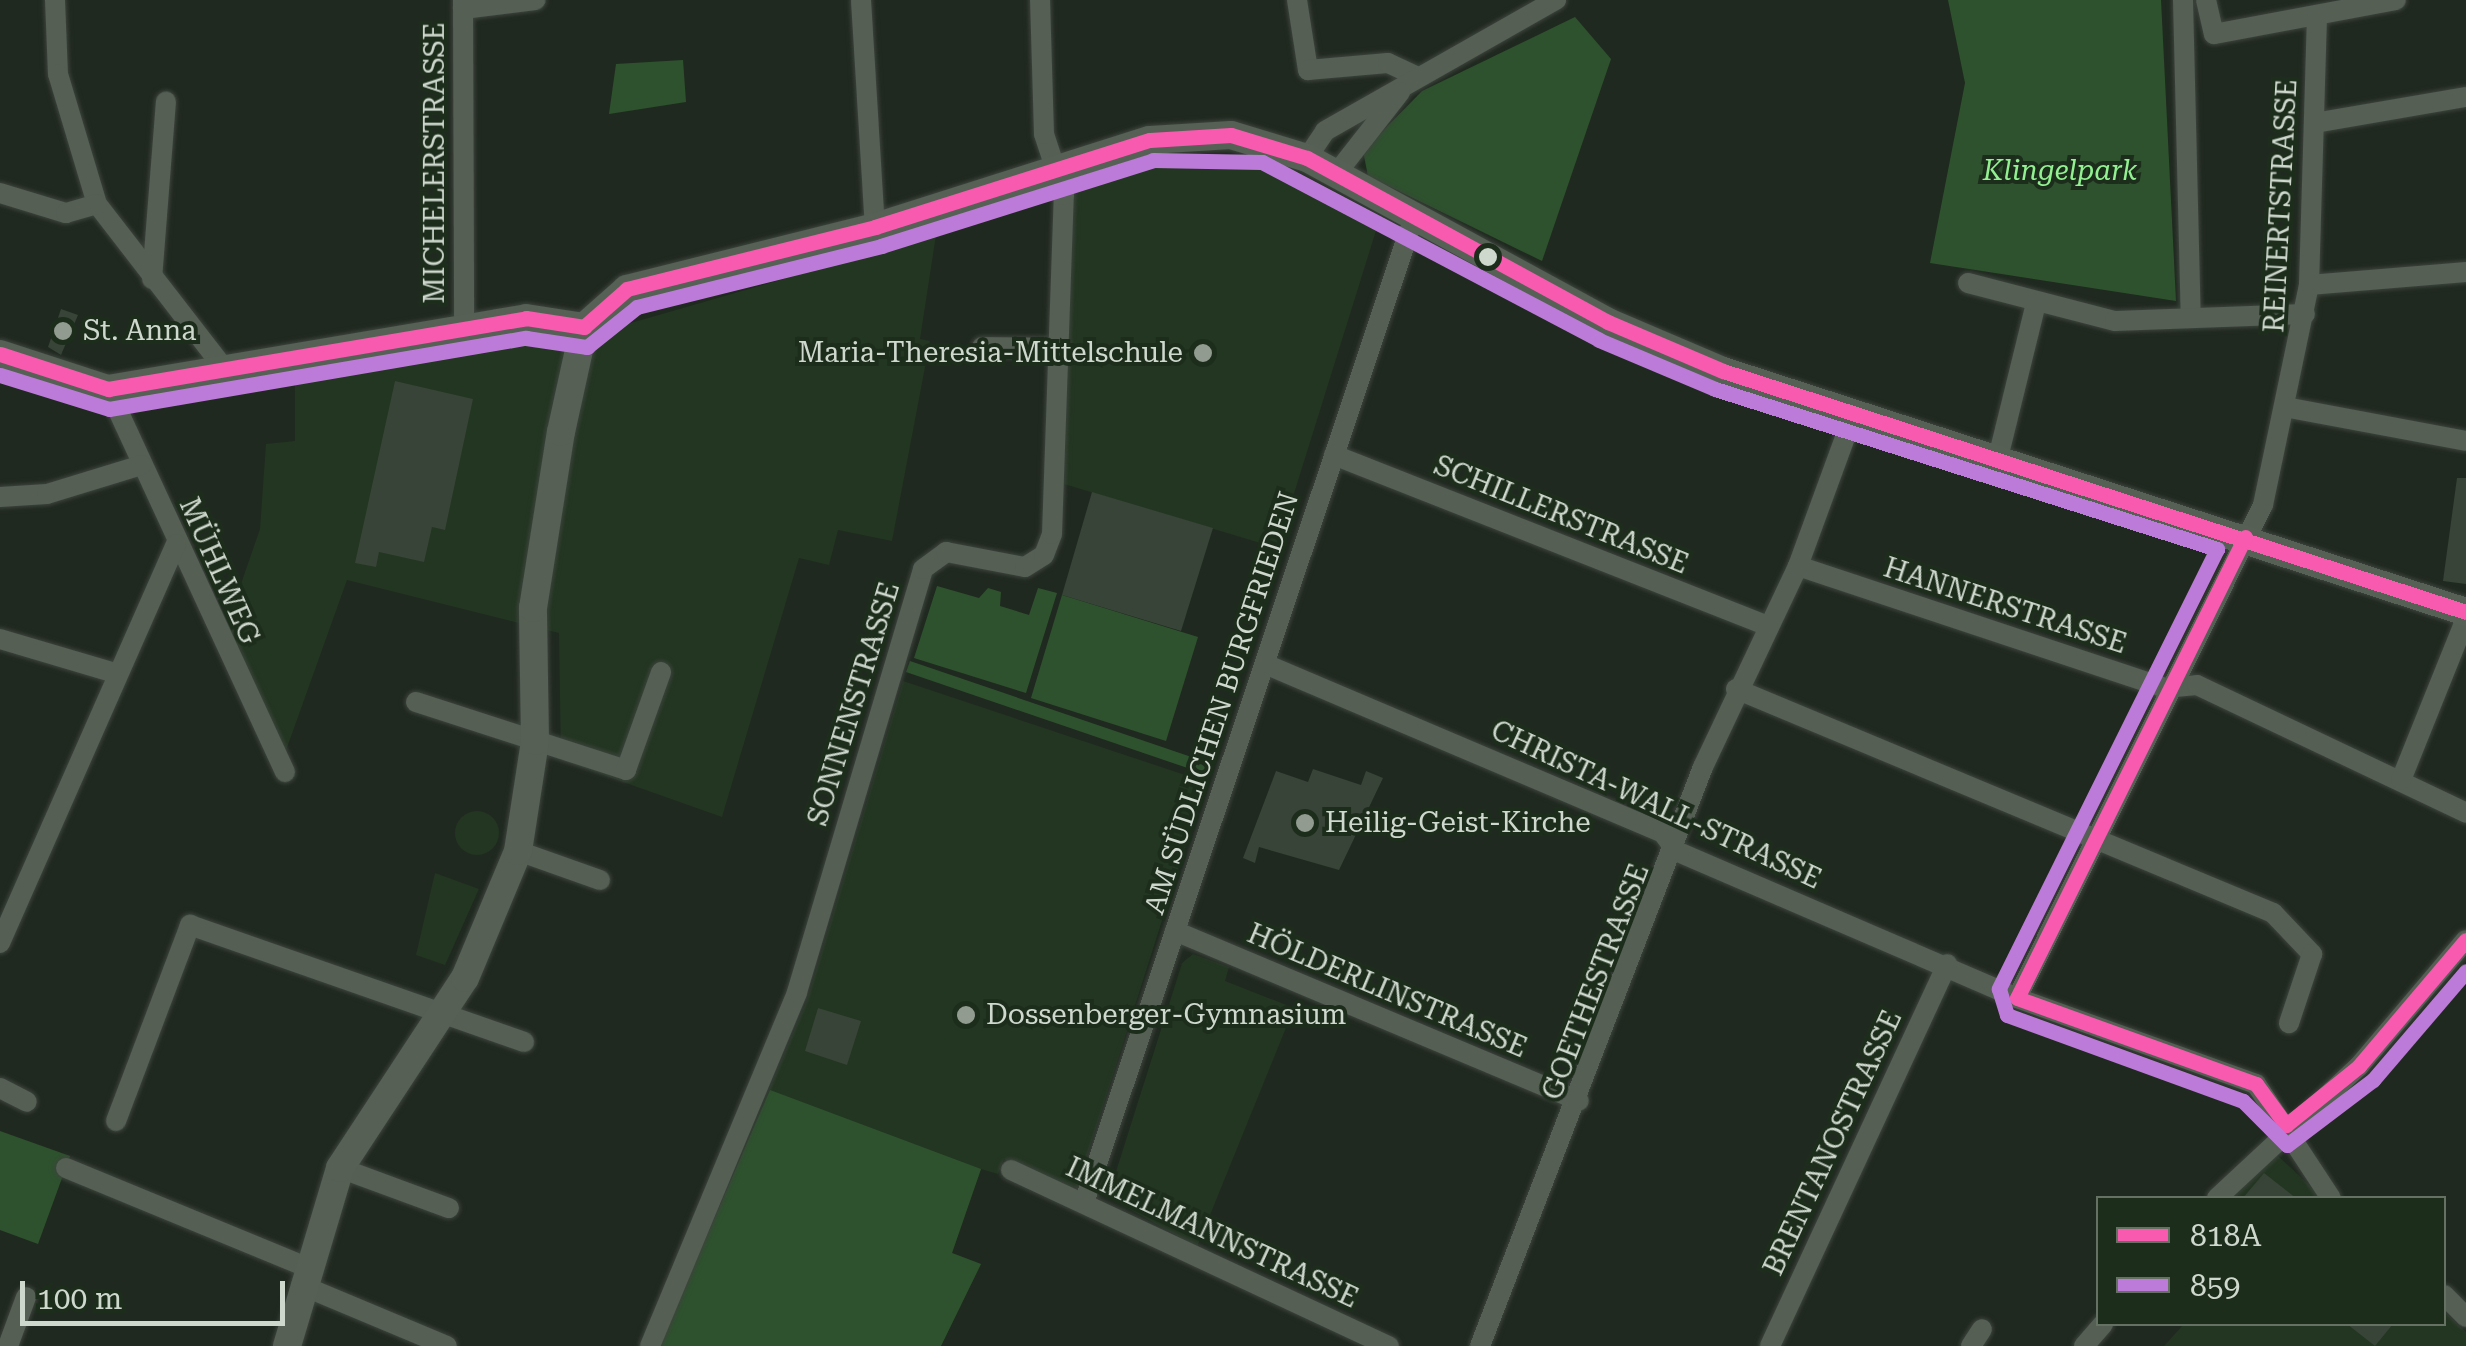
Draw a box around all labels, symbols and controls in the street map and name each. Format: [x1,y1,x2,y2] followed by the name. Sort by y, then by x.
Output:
[418,22,452,304] street label: MICHELERSTRASSE
[2258,78,2304,334] street label: REINERTSTRASSE
[1983,154,2137,188] park label: Klingelpark
[1478,247,1498,267] unlabelled marker
[83,314,196,348] place label: St. Anna
[52,320,74,342] marker: St. Anna
[798,336,1183,370] place label: Maria-Theresia-Mittelschule
[1192,342,1214,364] marker: Maria-Theresia-Mittelschule
[1429,449,1693,581] street label: SCHILLERSTRASSE
[1138,488,1306,918] street label: AM SÜDLICHEN BURGFRIEDEN
[172,493,266,649] street label: MÜHLWEG
[1879,551,2131,661] street label: HANNERSTRASSE
[801,578,907,830] street label: SONNENSTRASSE
[1486,714,1826,896] street label: CHRISTA-WALL-STRASSE
[1325,806,1591,840] place label: Heilig-Geist-Kirche
[1294,812,1316,834] marker: Heilig-Geist-Kirche
[1536,859,1656,1105] street label: GOETHESTRASSE
[1242,917,1532,1065] street label: HÖLDERLINSTRASSE
[986,998,1346,1032] place label: Dossenberger-Gymnasium
[955,1004,977,1026] marker: Dossenberger-Gymnasium
[1757,1005,1909,1281] street label: BRENTANOSTRASSE
[1061,1151,1363,1315] street label: IMMELMANNSTRASSE
[2096,1196,2446,1326] legend
[2190,1218,2261,1253] text: 818A
[25,1261,290,1323] scale bar
[2190,1268,2240,1303] text: 859
[37,1281,122,1316] text: 100 m

